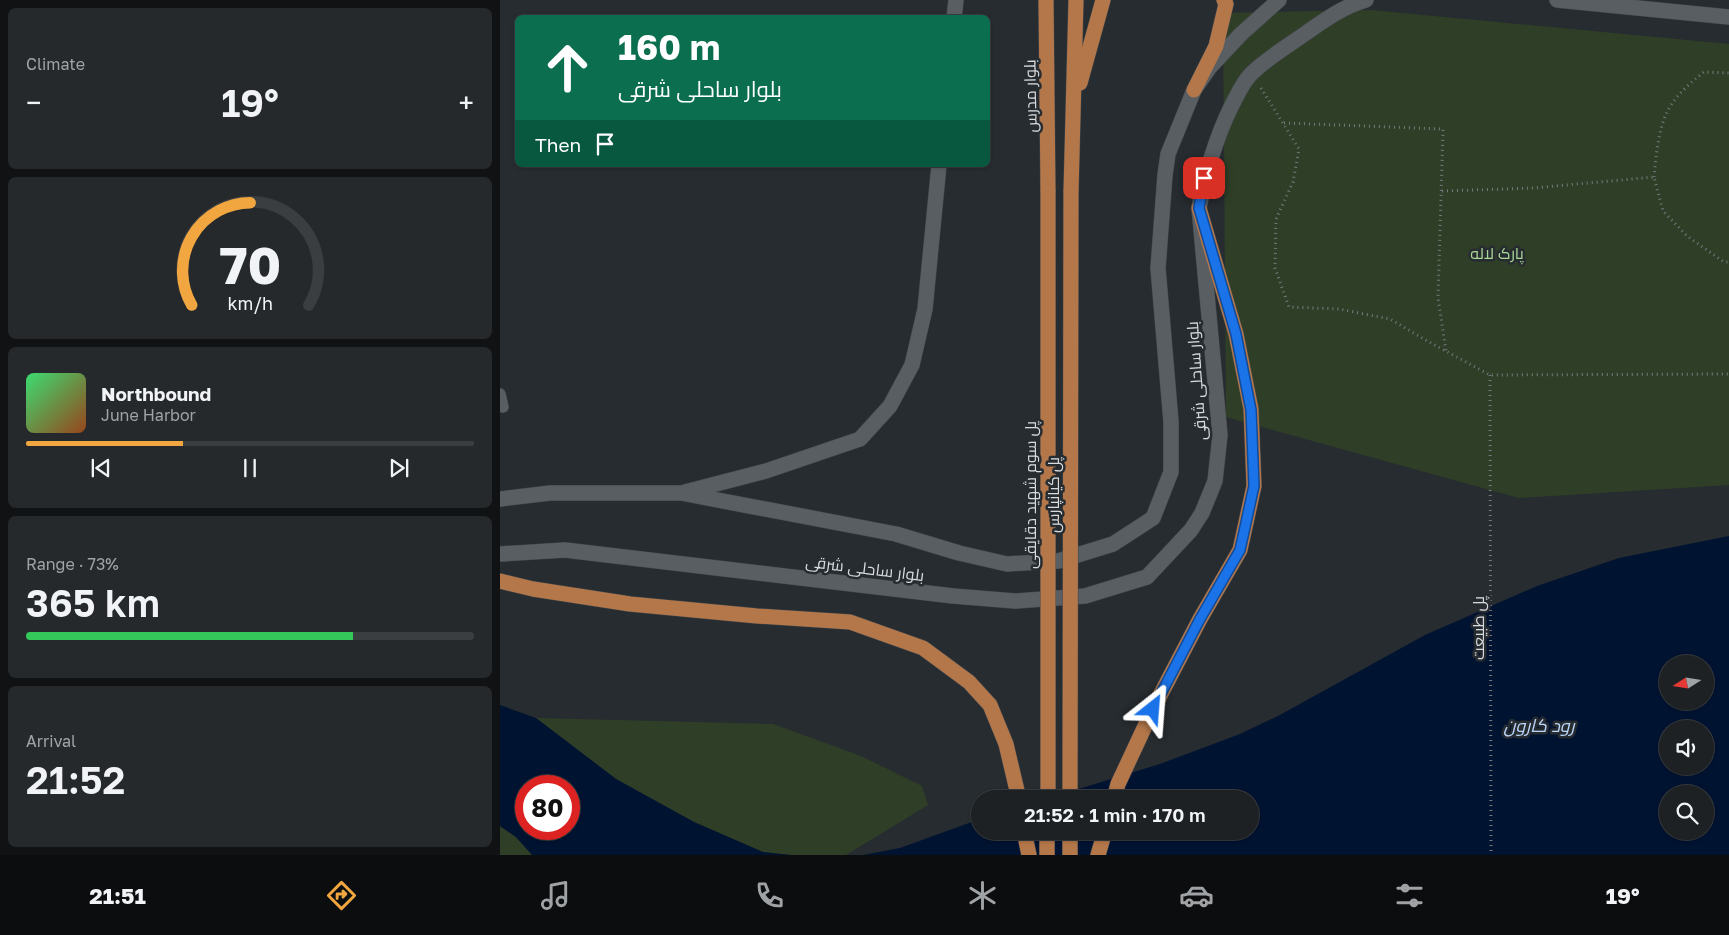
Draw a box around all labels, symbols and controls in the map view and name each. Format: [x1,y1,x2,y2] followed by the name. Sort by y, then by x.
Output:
[618,26,720,68] text: 160 m
[535,35,600,100] icon: ahead
[26,54,85,74] text: Climate
[1019,59,1042,133] street label: بلوار مدرس
[618,75,782,102] text: بلوار ساحلی شرقی
[221,80,279,125] text: 19°
[26,86,41,119] text: −
[459,86,474,119] text: +
[591,130,619,158] icon: arrive
[535,133,581,156] text: Then
[1183,157,1225,199] pin
[1190,164,1218,192] icon: arrive
[219,233,281,295] text: 70
[1470,243,1525,265] park label: پارک لاله
[227,292,273,314] text: km/h
[1182,321,1211,441] street label: بلوار ساحلی شرقی
[101,382,211,405] text: Northbound
[101,405,196,425] text: June Harbor
[1020,420,1042,569] street label: پل سوم شهید دقایقی
[87,454,115,482] icon: previous
[236,454,264,482] icon: pause
[385,454,413,482] icon: next
[1043,456,1065,533] street label: پل کیانپارس
[804,551,925,586] street label: بلوار ساحلی شرقی
[26,554,119,574] text: Range · 73%
[26,580,160,625] text: 365 km
[1468,595,1490,660] street label: پل طبیعت
[1659,655,1714,710] north arrow
[1659,655,1714,840] map controls
[1126,682,1178,734] position arrow
[1504,714,1576,737] water label: رود کارون
[1659,720,1714,775] button: sound
[26,731,76,751] text: Arrival
[26,757,125,802] text: 21:52
[515,775,580,840] speed limit sign: 80
[1659,785,1714,840] button: search
[1024,803,1206,826] text: 21:52 · 1 min · 170 m
[324,878,359,913] icon: directions
[538,878,573,913] icon: music
[752,878,787,913] icon: phone
[965,878,1000,913] icon: climate
[1179,878,1214,913] icon: car
[1392,878,1427,913] icon: filters
[89,882,146,909] text: 21:51
[1606,882,1640,909] text: 19°

